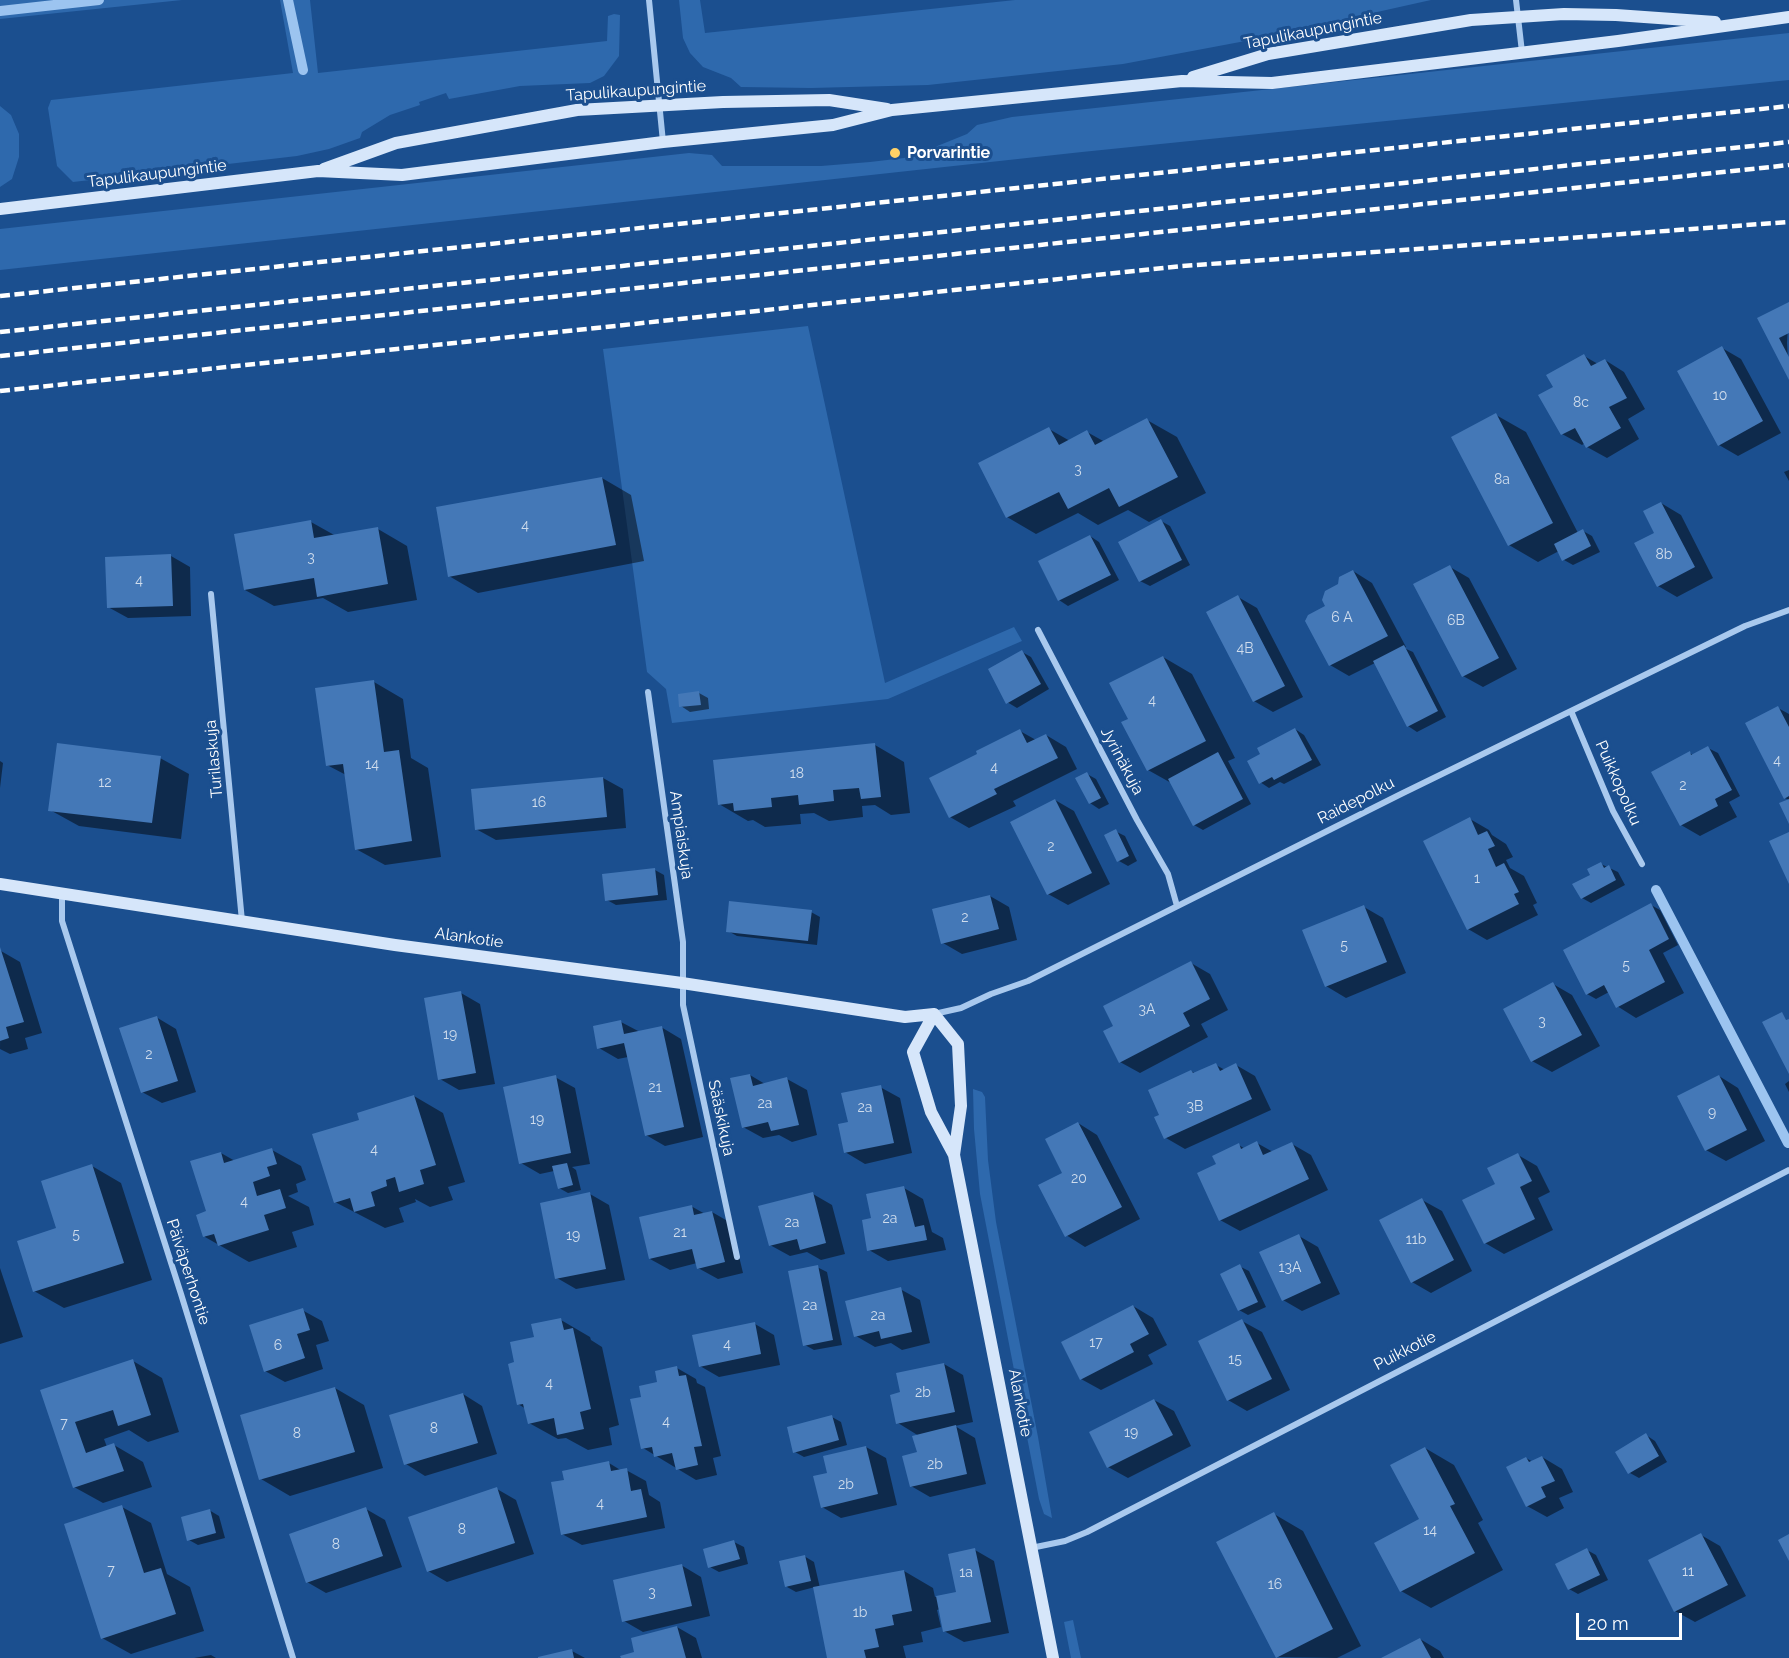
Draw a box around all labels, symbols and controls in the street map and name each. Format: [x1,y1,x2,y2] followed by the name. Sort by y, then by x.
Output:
[1242,8,1384,54] street label: Tapulikaupungintie
[565,77,707,105] street label: Tapulikaupungintie
[907,143,990,163] place label: Porvarintie
[888,146,902,160] marker: Porvarintie
[86,156,228,192] street label: Tapulikaupungintie
[1713,388,1727,404] house number: 10
[1573,395,1589,411] house number: 8c
[1074,462,1082,478] house number: 3
[1494,472,1510,488] house number: 8a
[521,518,529,534] house number: 4
[1656,547,1672,563] house number: 8b
[307,550,315,566] house number: 3
[135,573,143,589] house number: 4
[1331,610,1353,626] house number: 6 A
[1447,613,1465,629] house number: 6B
[1237,641,1253,657] house number: 4B
[1148,693,1156,709] house number: 4
[201,719,227,799] street label: Turilaskuja
[1096,724,1148,798] street label: Jyrinäkuja
[1591,738,1645,828] street label: Puikkopolku
[1773,753,1781,769] house number: 4
[365,757,379,773] house number: 14
[990,760,998,776] house number: 4
[790,766,804,782] house number: 18
[1314,773,1398,829] street label: Raidepolku
[98,775,112,791] house number: 12
[1679,778,1687,794] house number: 2
[665,790,697,880] street label: Ampiaiskuja
[532,795,546,811] house number: 16
[1047,839,1055,855] house number: 2
[1474,871,1480,887] house number: 1
[961,910,969,926] house number: 2
[434,924,504,952] street label: Alankotie
[1340,938,1348,954] house number: 5
[1622,958,1630,974] house number: 5
[1139,1002,1155,1018] house number: 3A
[1538,1014,1546,1030] house number: 3
[443,1027,457,1043] house number: 19
[145,1047,153,1063] house number: 2
[704,1078,738,1158] street label: Sääskikuja
[648,1080,662,1096] house number: 21
[758,1096,772,1112] house number: 2a
[1187,1099,1203,1115] house number: 3B
[858,1100,872,1116] house number: 2a
[1708,1105,1716,1121] house number: 9
[530,1112,544,1128] house number: 19
[370,1142,378,1158] house number: 4
[1071,1171,1087,1187] house number: 20
[240,1194,248,1210] house number: 4
[883,1211,897,1227] house number: 2a
[785,1215,799,1231] house number: 2a
[162,1217,214,1327] street label: Päiväperhontie
[673,1225,687,1241] house number: 21
[72,1227,80,1243] house number: 5
[566,1228,580,1244] house number: 19
[1406,1232,1426,1248] house number: 11b
[1279,1260,1301,1276] house number: 13A
[803,1298,817,1314] house number: 2a
[871,1308,885,1324] house number: 2a
[1371,1327,1439,1375] street label: Puikkotie
[1089,1335,1103,1351] house number: 17
[723,1337,731,1353] house number: 4
[274,1338,282,1354] house number: 6
[1228,1352,1242,1368] house number: 15
[1004,1367,1036,1439] street label: Alankotie
[545,1376,553,1392] house number: 4
[915,1385,931,1401] house number: 2b
[662,1414,670,1430] house number: 4
[60,1416,68,1432] house number: 7
[430,1421,438,1437] house number: 8
[1124,1425,1138,1441] house number: 19
[293,1426,301,1442] house number: 8
[927,1457,943,1473] house number: 2b
[838,1477,854,1493] house number: 2b
[596,1496,604,1512] house number: 4
[458,1522,466,1538] house number: 8
[1423,1523,1437,1539] house number: 14
[332,1537,340,1553] house number: 8
[107,1563,115,1579] house number: 7
[1682,1564,1694,1580] house number: 11
[959,1565,973,1581] house number: 1a
[1268,1577,1282,1593] house number: 16
[648,1585,656,1601] house number: 3
[1579,1601,1686,1639] scale bar
[853,1605,867,1621] house number: 1b
[1587,1613,1629,1634] text: 20 m

